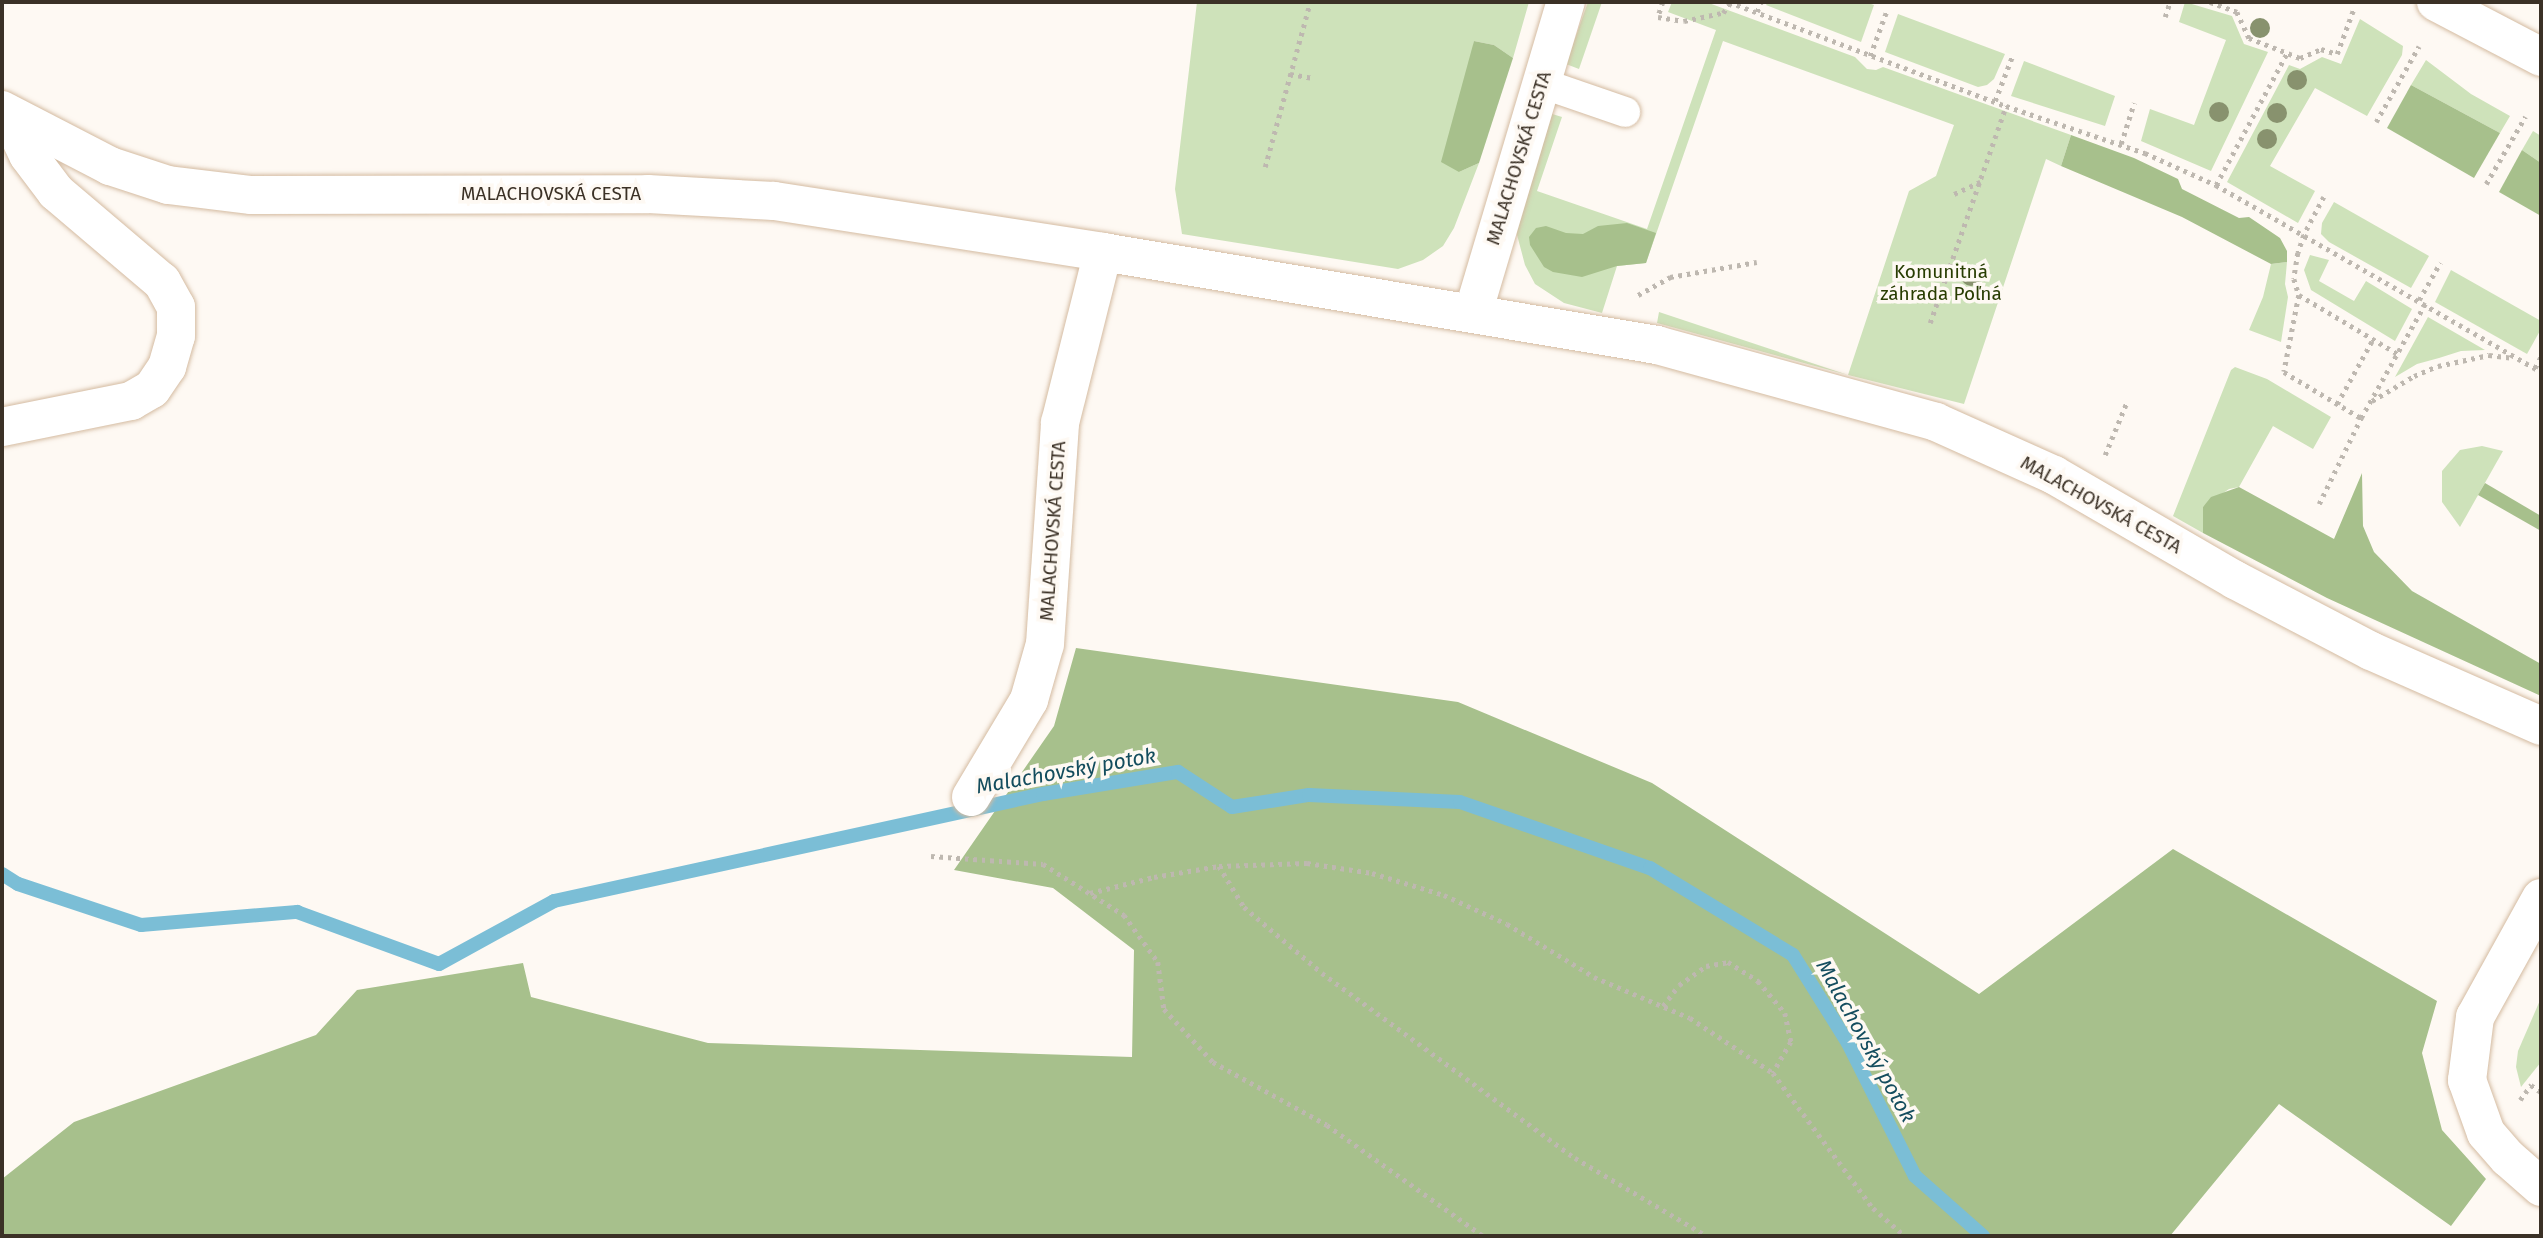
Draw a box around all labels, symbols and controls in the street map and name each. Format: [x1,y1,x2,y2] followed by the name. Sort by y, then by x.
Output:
[1482,68,1556,248] street label: MALACHOVSKÁ CESTA
[461,183,641,205] street label: MALACHOVSKÁ CESTA
[1880,261,2002,305] park label: Komunitná záhrada Poľná
[1035,440,1071,622] street label: MALACHOVSKÁ CESTA
[2017,451,2185,559] street label: MALACHOVSKÁ CESTA
[974,743,1158,799] water label: Malachovský potok
[1811,955,1921,1127] water label: Malachovský potok

